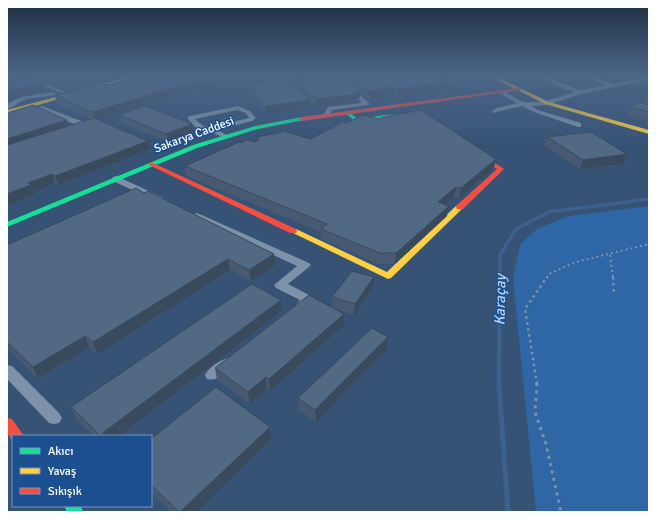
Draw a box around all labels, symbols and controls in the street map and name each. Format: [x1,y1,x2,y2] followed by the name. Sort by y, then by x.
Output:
[152,114,236,156] street label: Sakarya Caddesi
[491,272,509,326] water label: Karaçay
[12,435,152,507] legend
[48,444,74,459] text: Akıcı
[48,464,76,479] text: Yavaş
[48,484,82,499] text: Sıkışık

